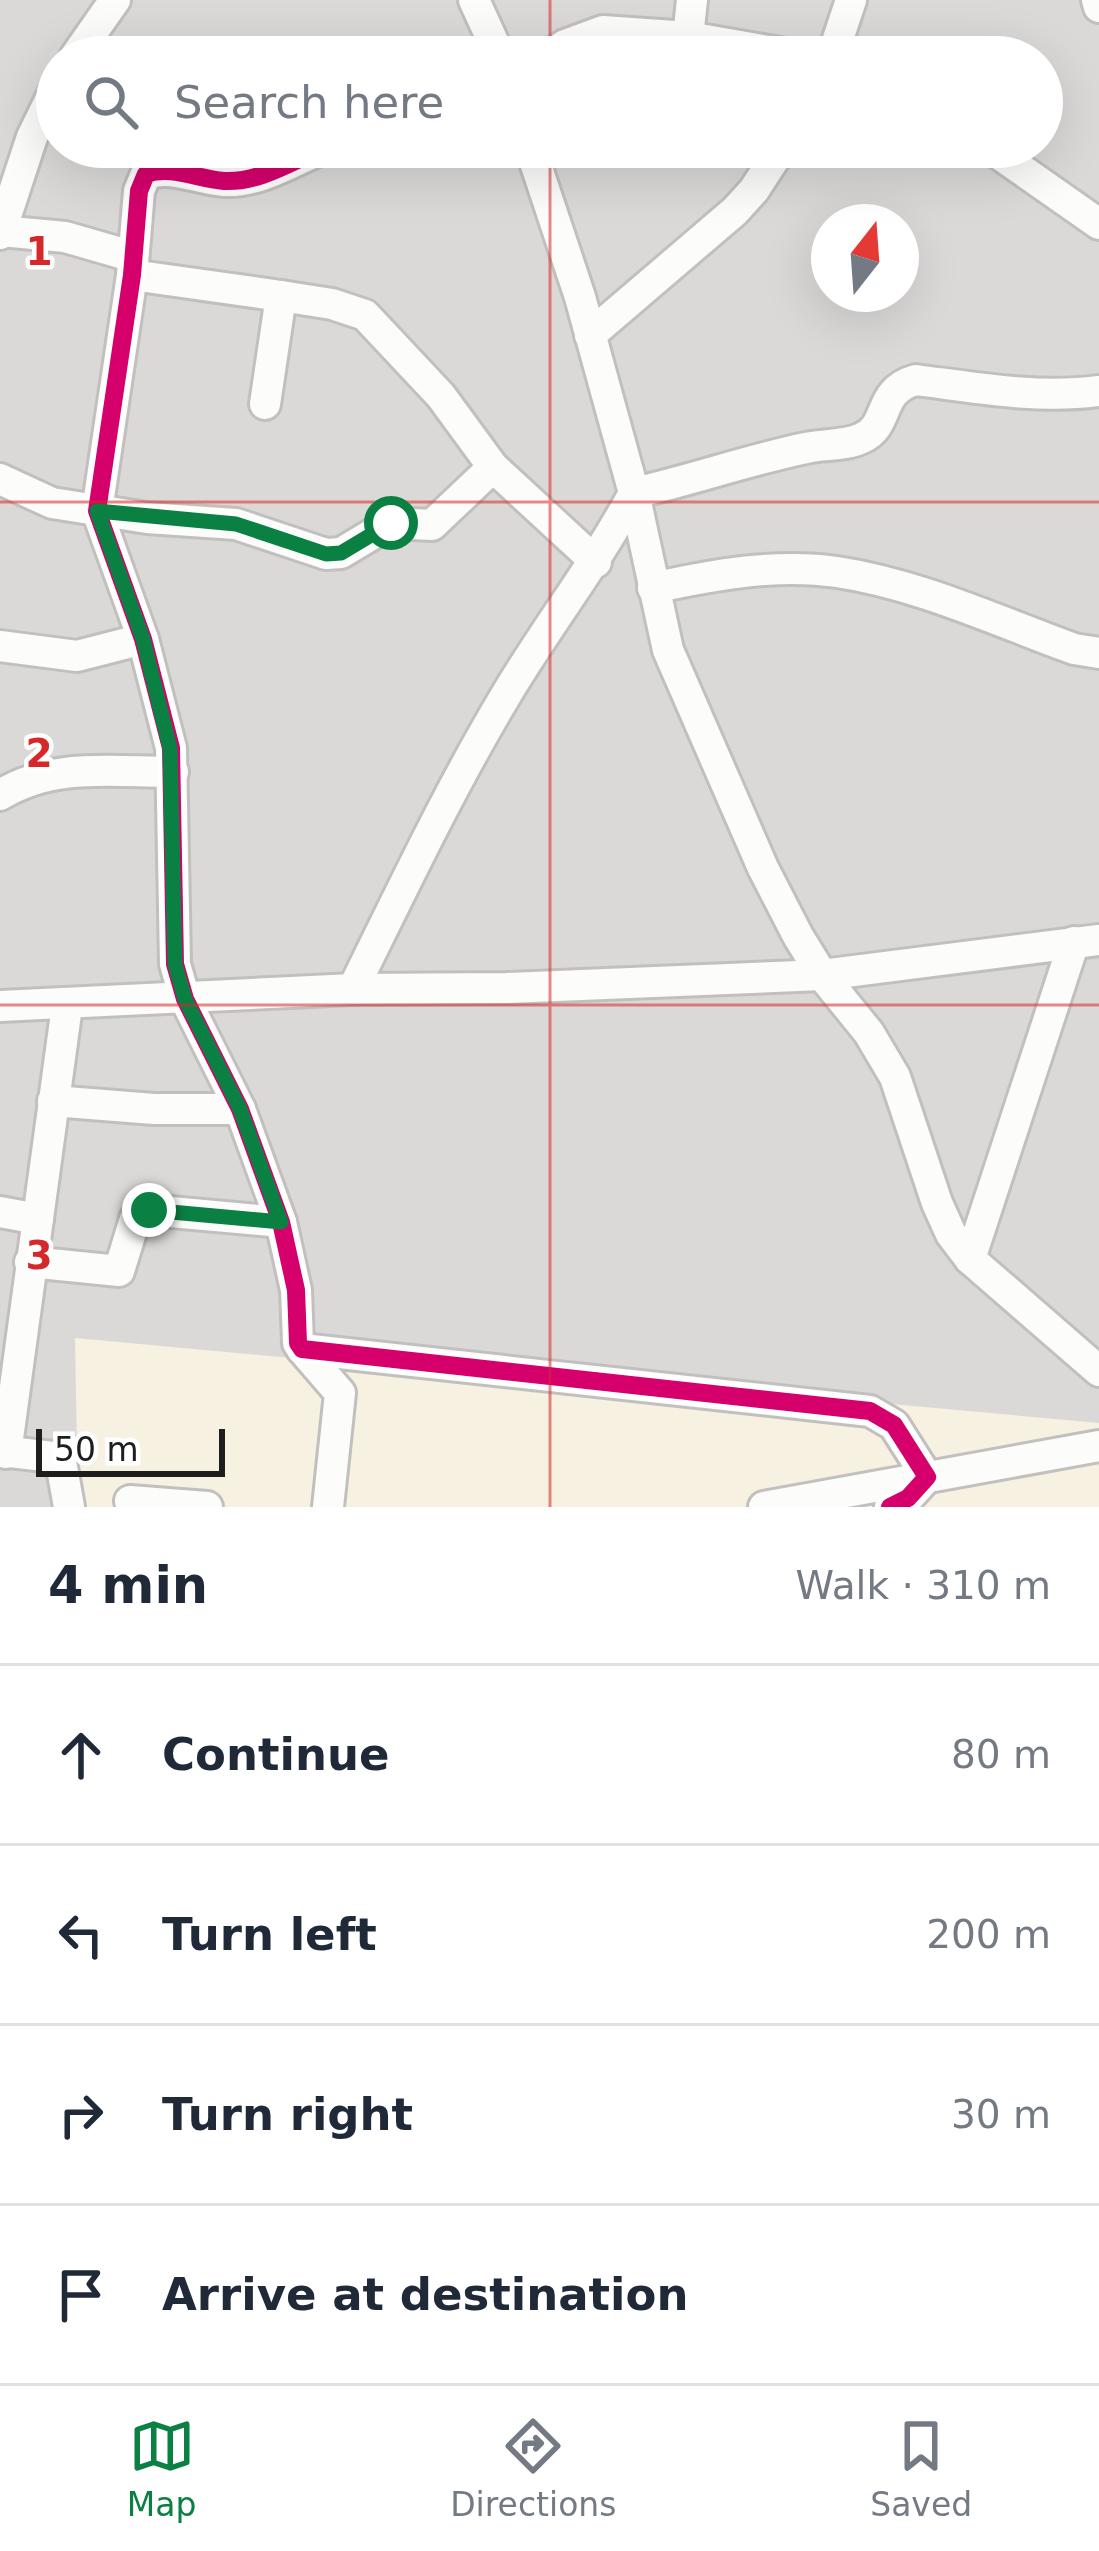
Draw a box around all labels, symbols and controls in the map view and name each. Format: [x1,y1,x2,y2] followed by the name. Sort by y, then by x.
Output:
[36,36,1063,168] search box
[78,69,144,135] icon: search
[174,76,444,129] text: Search here
[811,204,919,312] north arrow
[25,229,53,274] text: 1
[364,496,418,550] route start
[25,731,53,776] text: 2
[122,1183,176,1237] route end
[25,1233,53,1278] text: 3
[36,1423,225,1476] scale bar
[54,1430,139,1469] text: 50 m
[48,1556,208,1615] text: 4 min
[796,1563,1051,1608] text: Walk · 310 m
[48,1722,114,1788] icon: ahead
[162,1728,390,1781] text: Continue
[951,1732,1051,1777] text: 80 m
[48,1902,114,1968] icon: left
[162,1908,377,1961] text: Turn left
[926,1912,1051,1957] text: 200 m
[48,2082,114,2148] icon: right
[162,2088,413,2141] text: Turn right
[951,2092,1051,2137] text: 30 m
[48,2262,114,2328] icon: arrive
[162,2268,688,2321] text: Arrive at destination
[127,2413,197,2524] tab: Map
[450,2413,616,2524] tab: Directions
[870,2413,972,2524] tab: Saved

